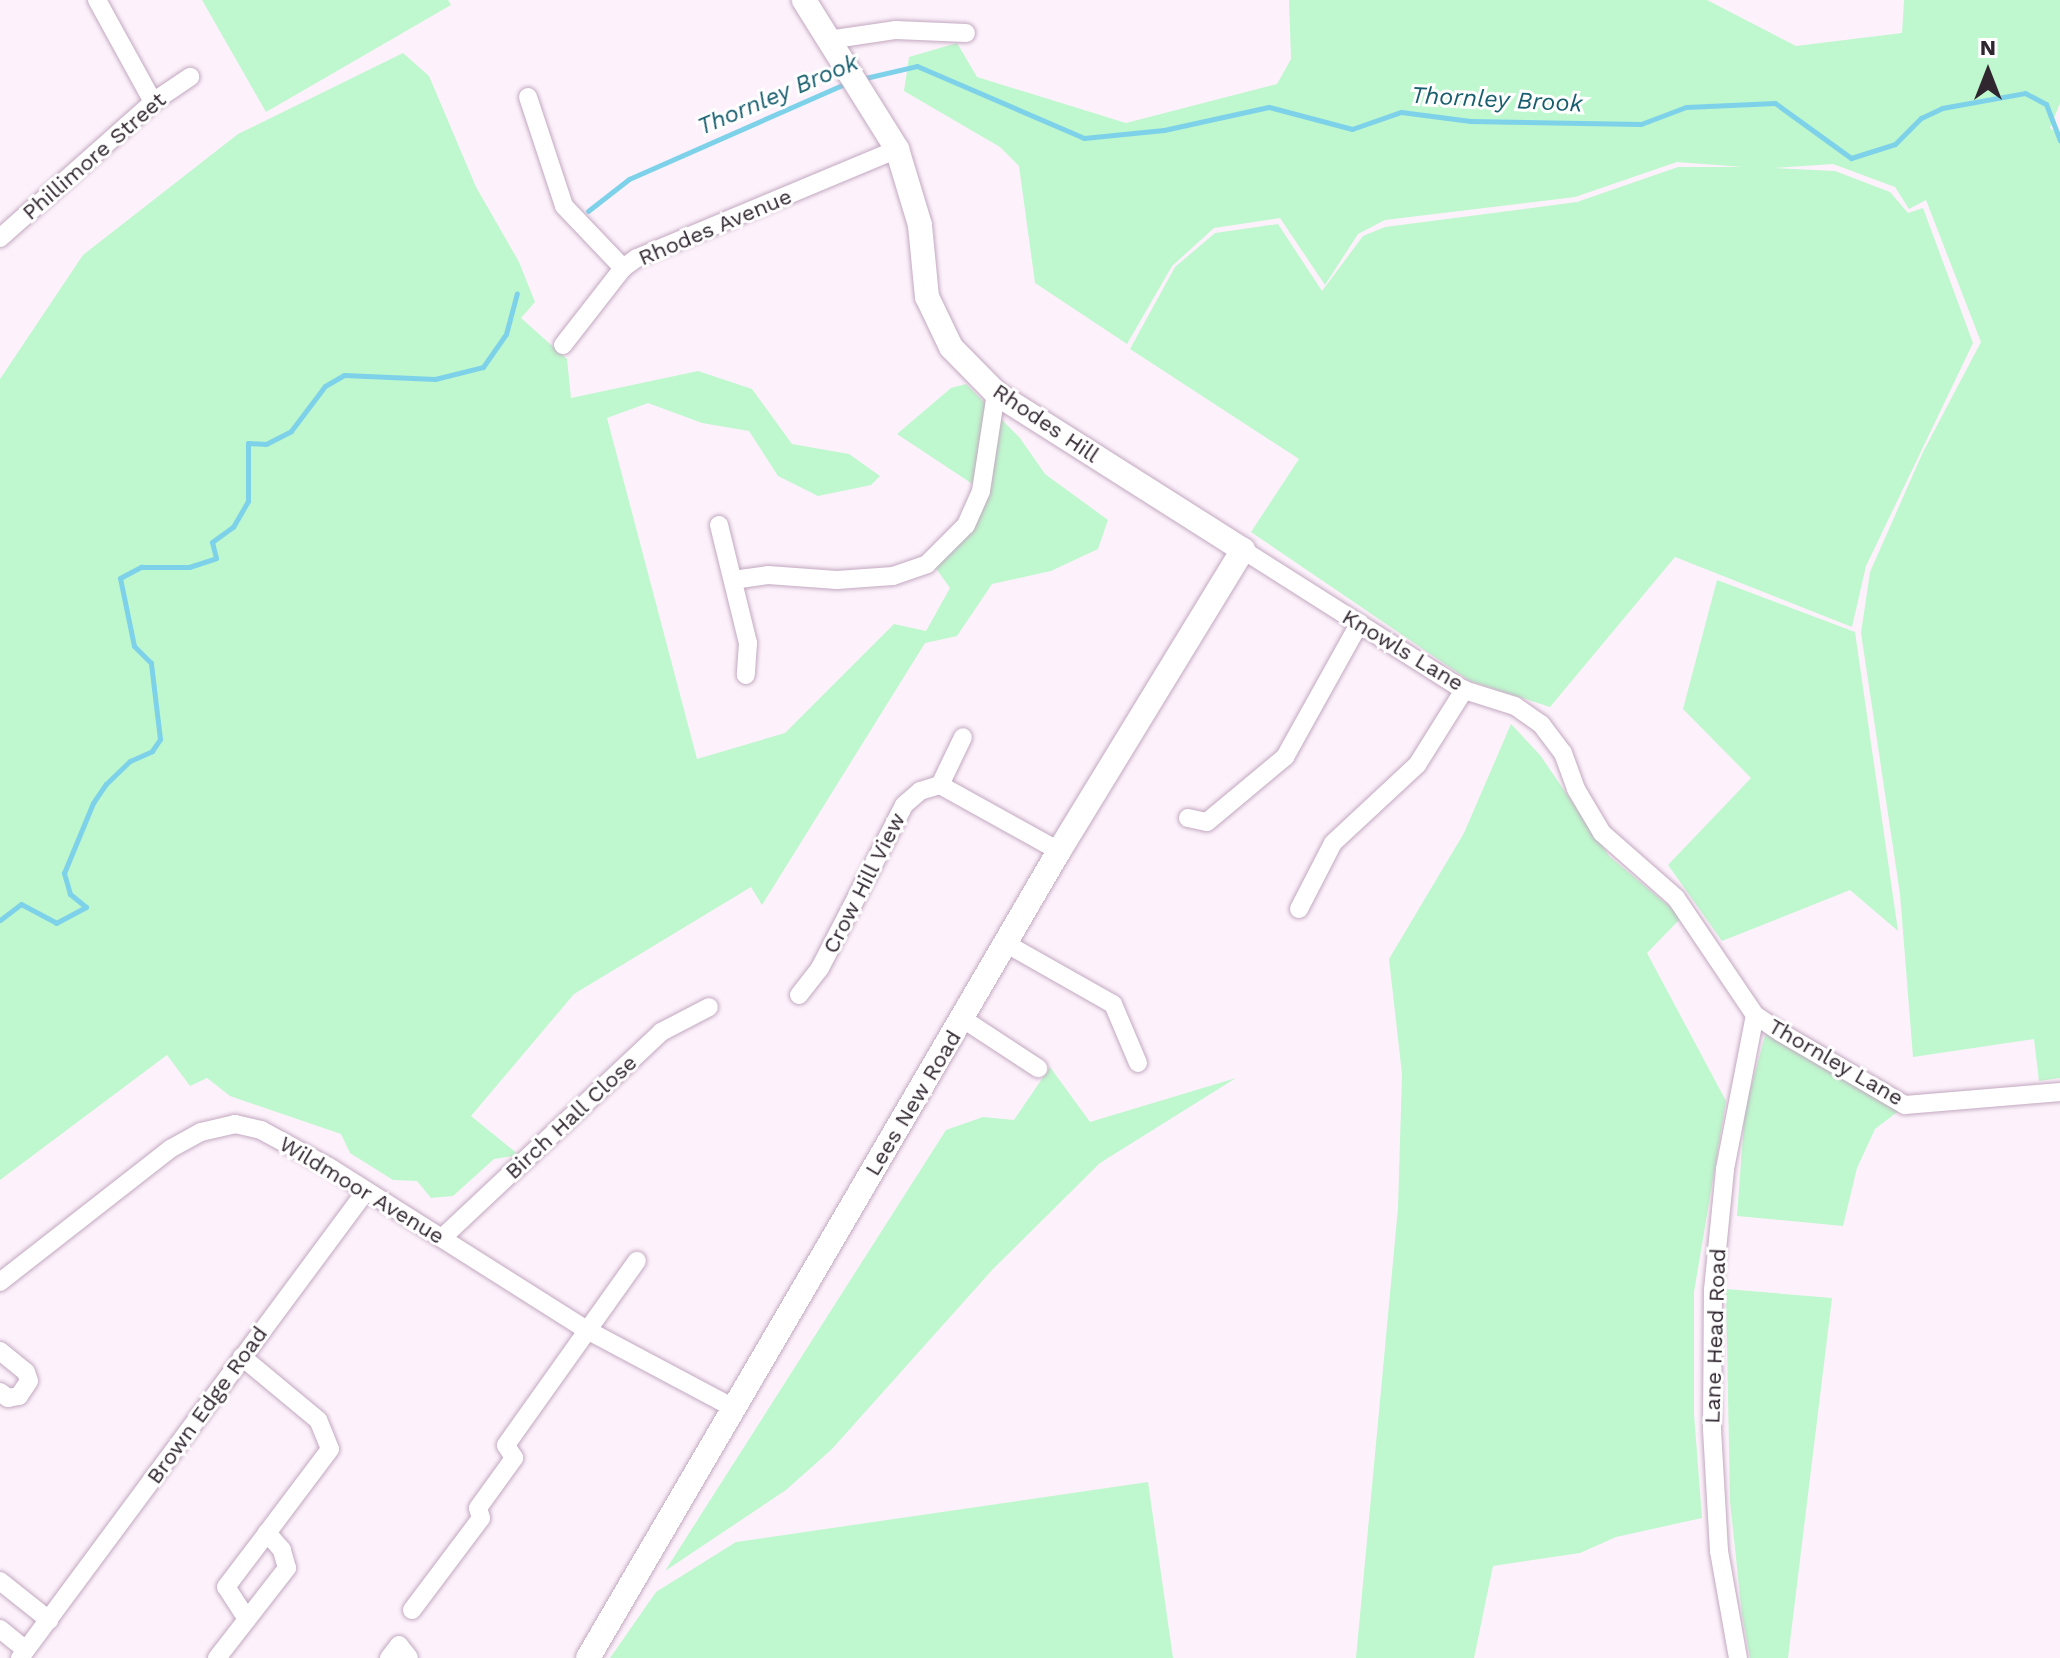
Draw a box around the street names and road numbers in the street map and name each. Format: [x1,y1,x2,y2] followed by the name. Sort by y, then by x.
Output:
[17,87,171,225] street label: Phillimore Street
[634,183,796,271] street label: Rhodes Avenue
[988,378,1104,468] street label: Rhodes Hill
[1337,603,1469,697] street label: Knowls Lane
[817,807,911,959] street label: Crow Hill View
[1764,1013,1908,1111] street label: Thornley Lane
[859,1025,967,1181] street label: Lees New Road
[499,1049,643,1185] street label: Birch Hall Close
[274,1130,450,1250] street label: Wildmoor Avenue
[1699,1248,1731,1424] street label: Lane Head Road
[141,1321,273,1489] street label: Brown Edge Road

